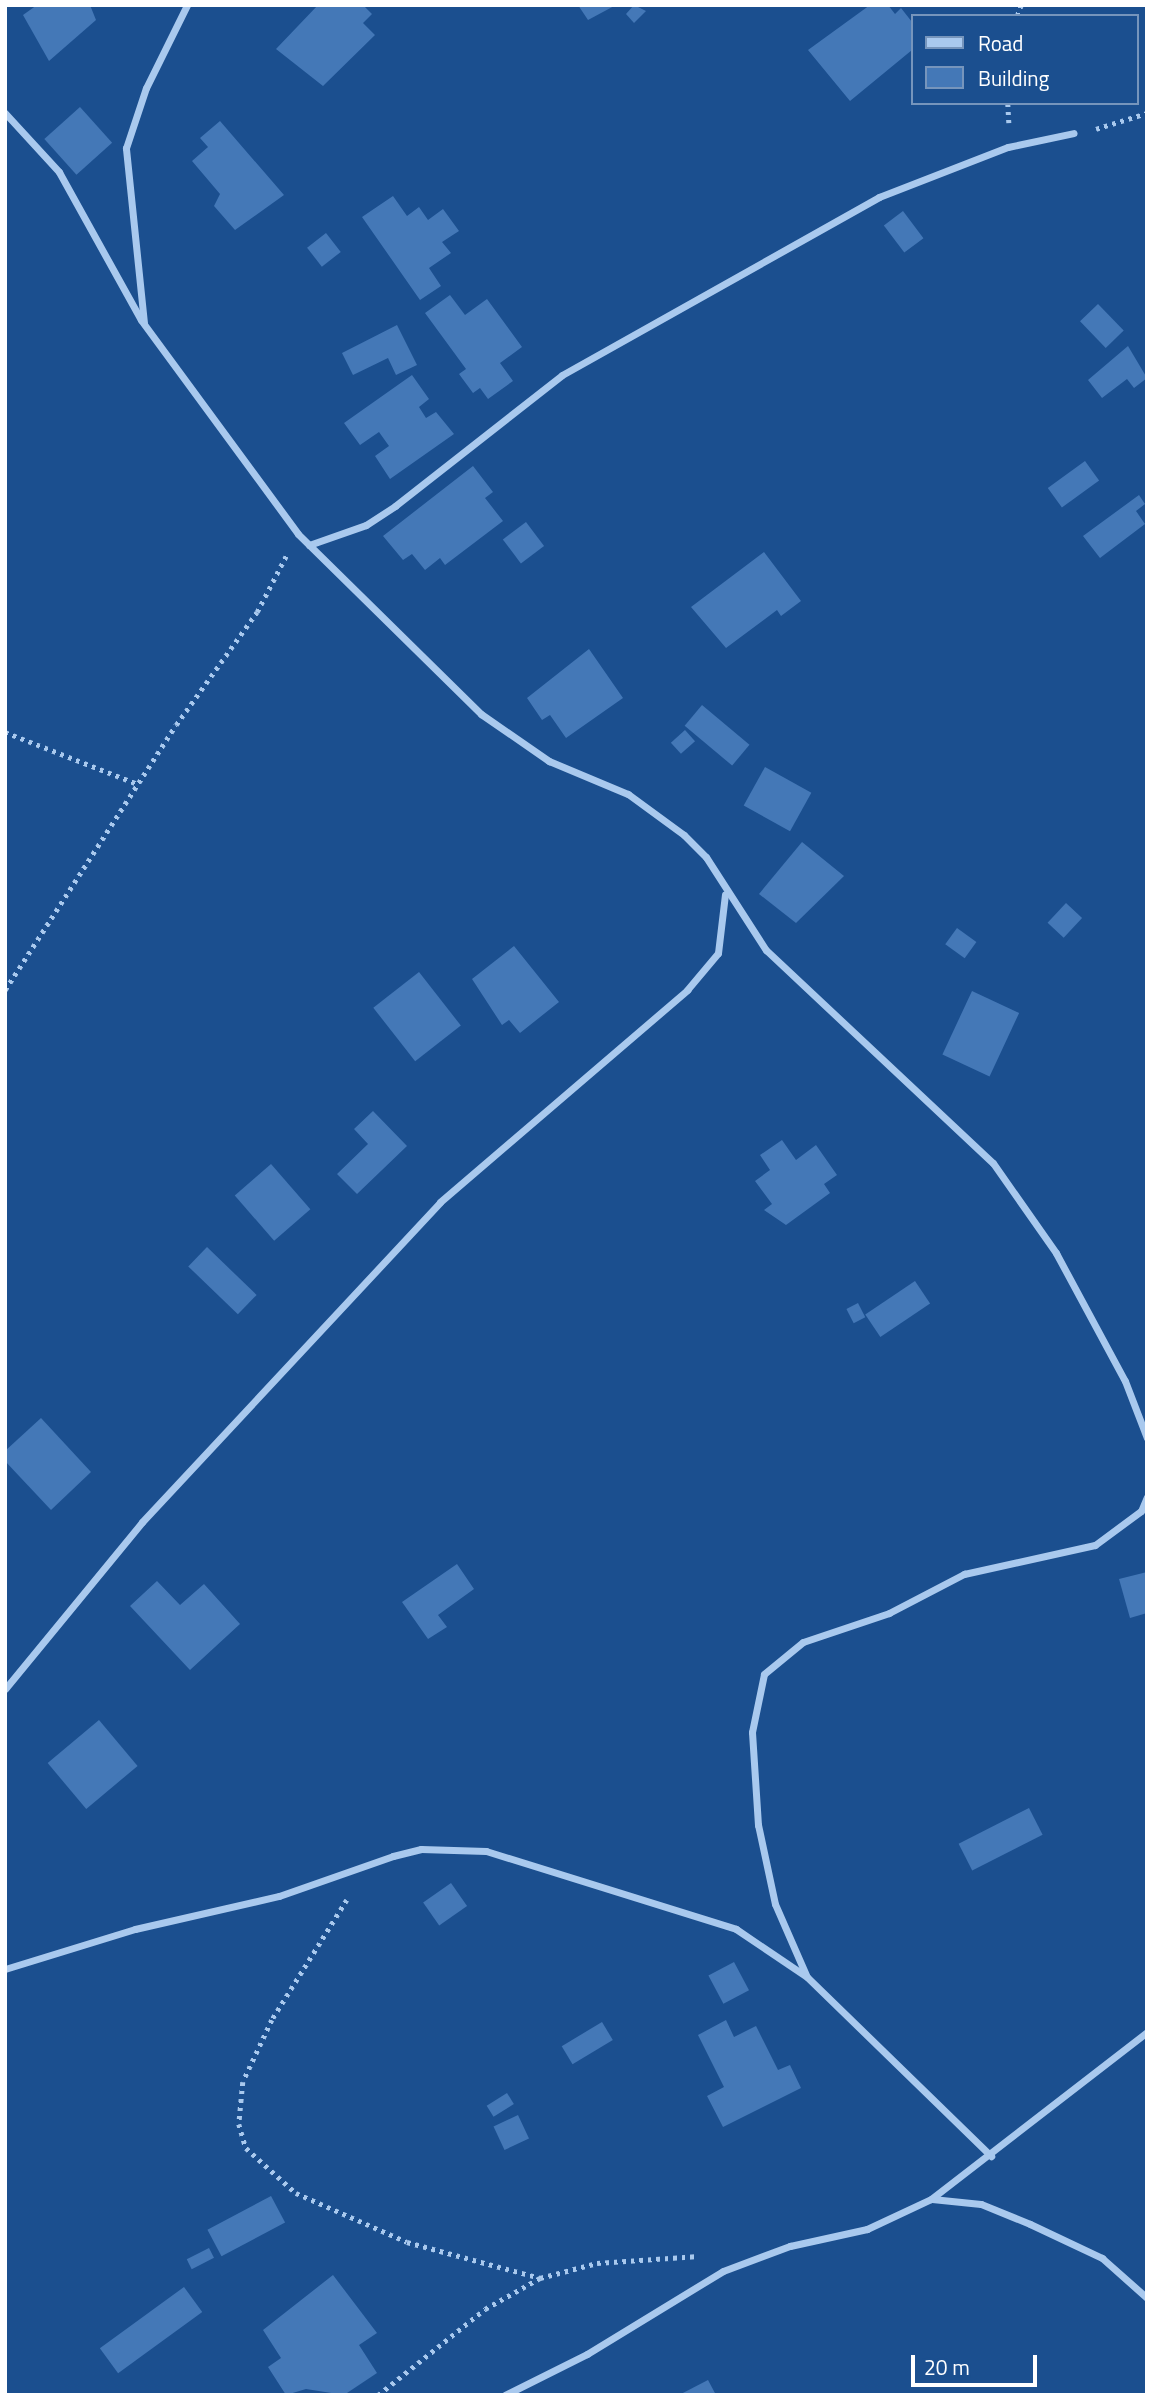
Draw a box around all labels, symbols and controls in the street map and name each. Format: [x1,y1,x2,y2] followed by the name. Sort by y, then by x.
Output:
[911,14,1138,105] legend
[978,27,1023,59] text: Road
[978,62,1049,94] text: Building
[914,2340,1040,2384] scale bar
[924,2351,970,2383] text: 20 m

